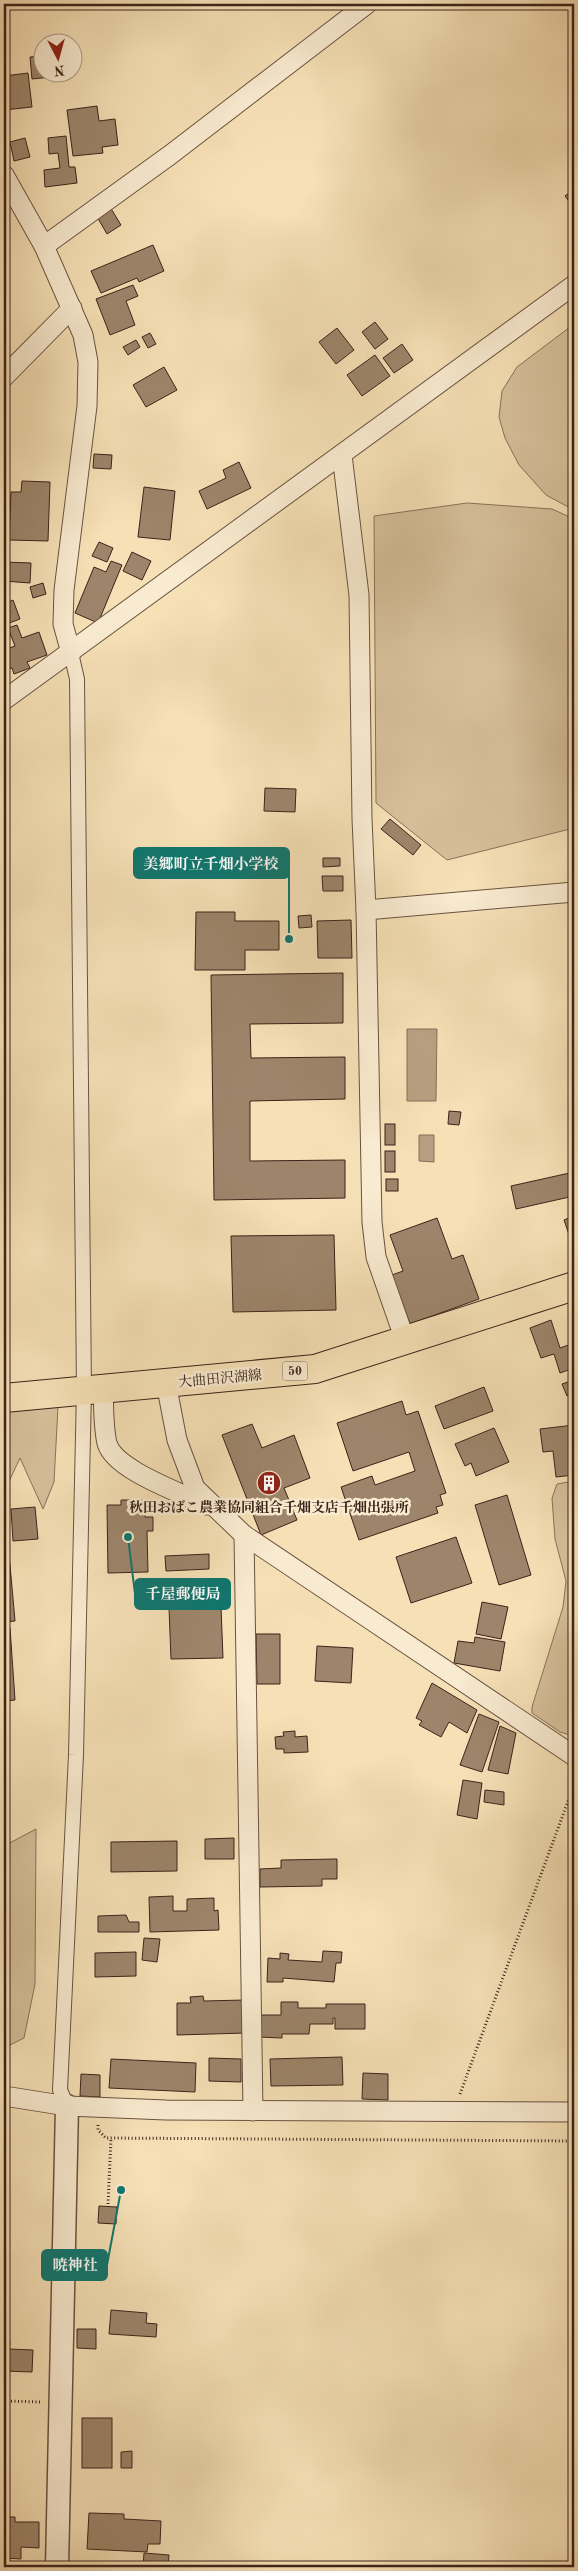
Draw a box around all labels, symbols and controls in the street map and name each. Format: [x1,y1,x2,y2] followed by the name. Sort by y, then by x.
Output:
[32,32,82,82] north arrow
[53,62,65,77] text: N
[134,848,289,878] callout: 美郷町立千畑小学校
[143,856,279,873] text: 美郷町立千畑小学校
[282,1362,308,1380] road number: 50
[178,1367,263,1390] street label: 大曲田沢湖線
[256,1470,282,1496] building icon: 秋田おばこ農業協同組合千畑支店千畑出張所
[129,1499,409,1515] place label: 秋田おばこ農業協同組合千畑支店千畑出張所
[135,1579,230,1609] callout: 千屋郵便局
[145,1586,221,1603] text: 千屋郵便局
[42,2250,107,2280] callout: 暁神社
[52,2257,98,2274] text: 暁神社

